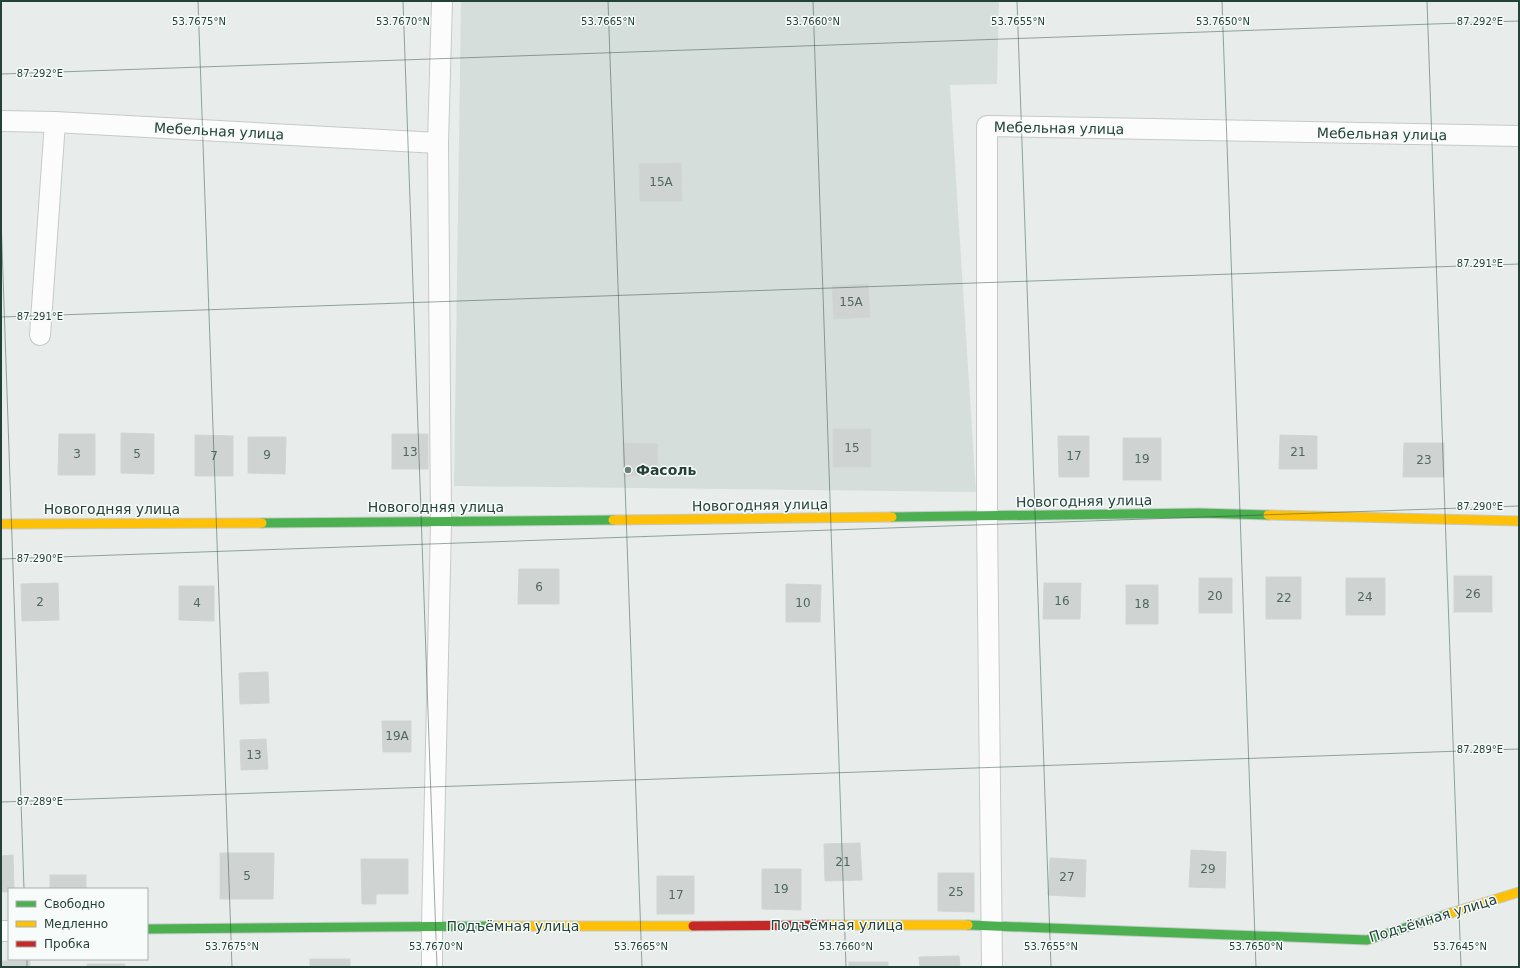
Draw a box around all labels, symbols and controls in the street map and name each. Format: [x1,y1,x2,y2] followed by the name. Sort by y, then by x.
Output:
[172,16,226,27] text: 53.7675°N
[376,16,430,27] text: 53.7670°N
[581,16,635,27] text: 53.7665°N
[786,16,840,27] text: 53.7660°N
[991,16,1045,27] text: 53.7655°N
[1196,16,1250,27] text: 53.7650°N
[1457,16,1503,27] text: 87.292°E
[17,68,63,79] text: 87.292°E
[994,119,1124,137] street label: Мебельная улица
[154,120,284,142] street label: Мебельная улица
[1317,125,1447,143] street label: Мебельная улица
[649,175,674,189] house number: 15А
[1457,258,1503,269] text: 87.291°E
[839,295,864,309] house number: 15А
[17,311,63,322] text: 87.291°E
[844,441,860,455] house number: 15
[402,445,418,459] house number: 13
[1290,445,1306,459] house number: 21
[73,447,81,461] house number: 3
[133,447,141,461] house number: 5
[263,448,271,462] house number: 9
[210,449,218,463] house number: 7
[1066,449,1082,463] house number: 17
[1134,452,1150,466] house number: 19
[1416,453,1432,467] house number: 23
[636,462,697,478] place label: Фасоль
[623,465,633,475] marker: Фасоль
[1016,492,1152,510] street label: Новогодняя улица
[692,496,828,514] street label: Новогодняя улица
[368,499,504,515] street label: Новогодняя улица
[44,501,180,517] street label: Новогодняя улица
[1457,501,1503,512] text: 87.290°E
[17,553,63,564] text: 87.290°E
[535,580,543,594] house number: 6
[1465,587,1481,601] house number: 26
[1207,589,1223,603] house number: 20
[1357,590,1373,604] house number: 24
[1276,591,1292,605] house number: 22
[1054,594,1070,608] house number: 16
[36,595,44,609] house number: 2
[193,596,201,610] house number: 4
[795,596,811,610] house number: 10
[1134,597,1150,611] house number: 18
[385,729,410,743] house number: 19А
[1457,744,1503,755] text: 87.289°E
[246,748,262,762] house number: 13
[17,796,63,807] text: 87.289°E
[835,855,851,869] house number: 21
[1200,862,1216,876] house number: 29
[243,869,251,883] house number: 5
[1059,870,1075,884] house number: 27
[773,882,789,896] house number: 19
[948,885,964,899] house number: 25
[8,888,148,960] legend
[668,888,684,902] house number: 17
[1367,891,1499,945] street label: Подъёмная улица
[44,897,105,911] text: Свободно
[44,917,108,931] text: Медленно
[771,917,903,933] street label: Подъёмная улица
[447,918,579,934] street label: Подъёмная улица
[44,937,90,951] text: Пробка
[205,941,259,952] text: 53.7675°N
[409,941,463,952] text: 53.7670°N
[614,941,668,952] text: 53.7665°N
[819,941,873,952] text: 53.7660°N
[1024,941,1078,952] text: 53.7655°N
[1229,941,1283,952] text: 53.7650°N
[1433,941,1487,952] text: 53.7645°N

